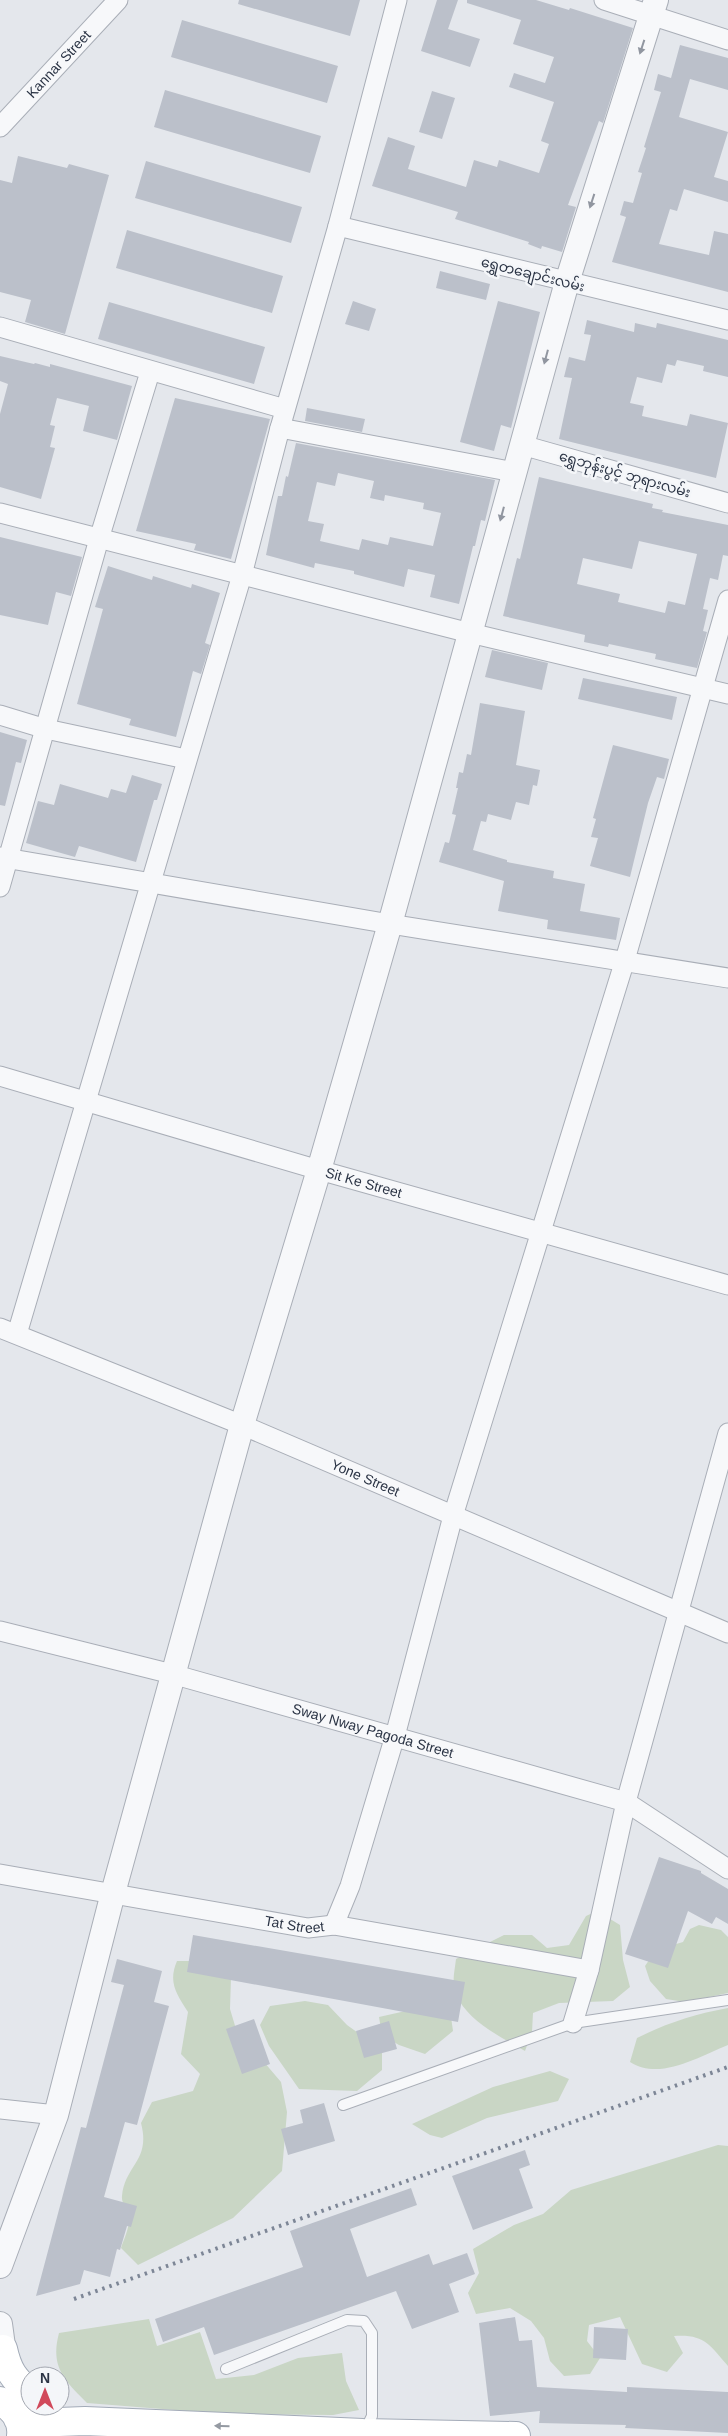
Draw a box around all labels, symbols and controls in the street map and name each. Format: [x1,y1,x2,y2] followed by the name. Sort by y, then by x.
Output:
[23,27,94,101] street label: Kannar Street
[637,39,645,54] one-way arrow
[588,194,596,209] one-way arrow
[479,251,587,298] street label: ရွှေတချောင်းလမ်း
[542,350,550,365] one-way arrow
[556,446,693,504] street label: ရွှေဘုန်းပွင့် ဘုရားလမ်း
[498,506,506,521] one-way arrow
[324,1164,404,1201] street label: Sit Ke Street
[329,1456,402,1500] street label: Yone Street
[290,1700,455,1761] street label: Sway Nway Pagoda Street
[264,1913,325,1936] street label: Tat Street
[20,2366,70,2416] north arrow
[40,2370,50,2386] text: N
[214,2422,230,2430] one-way arrow

